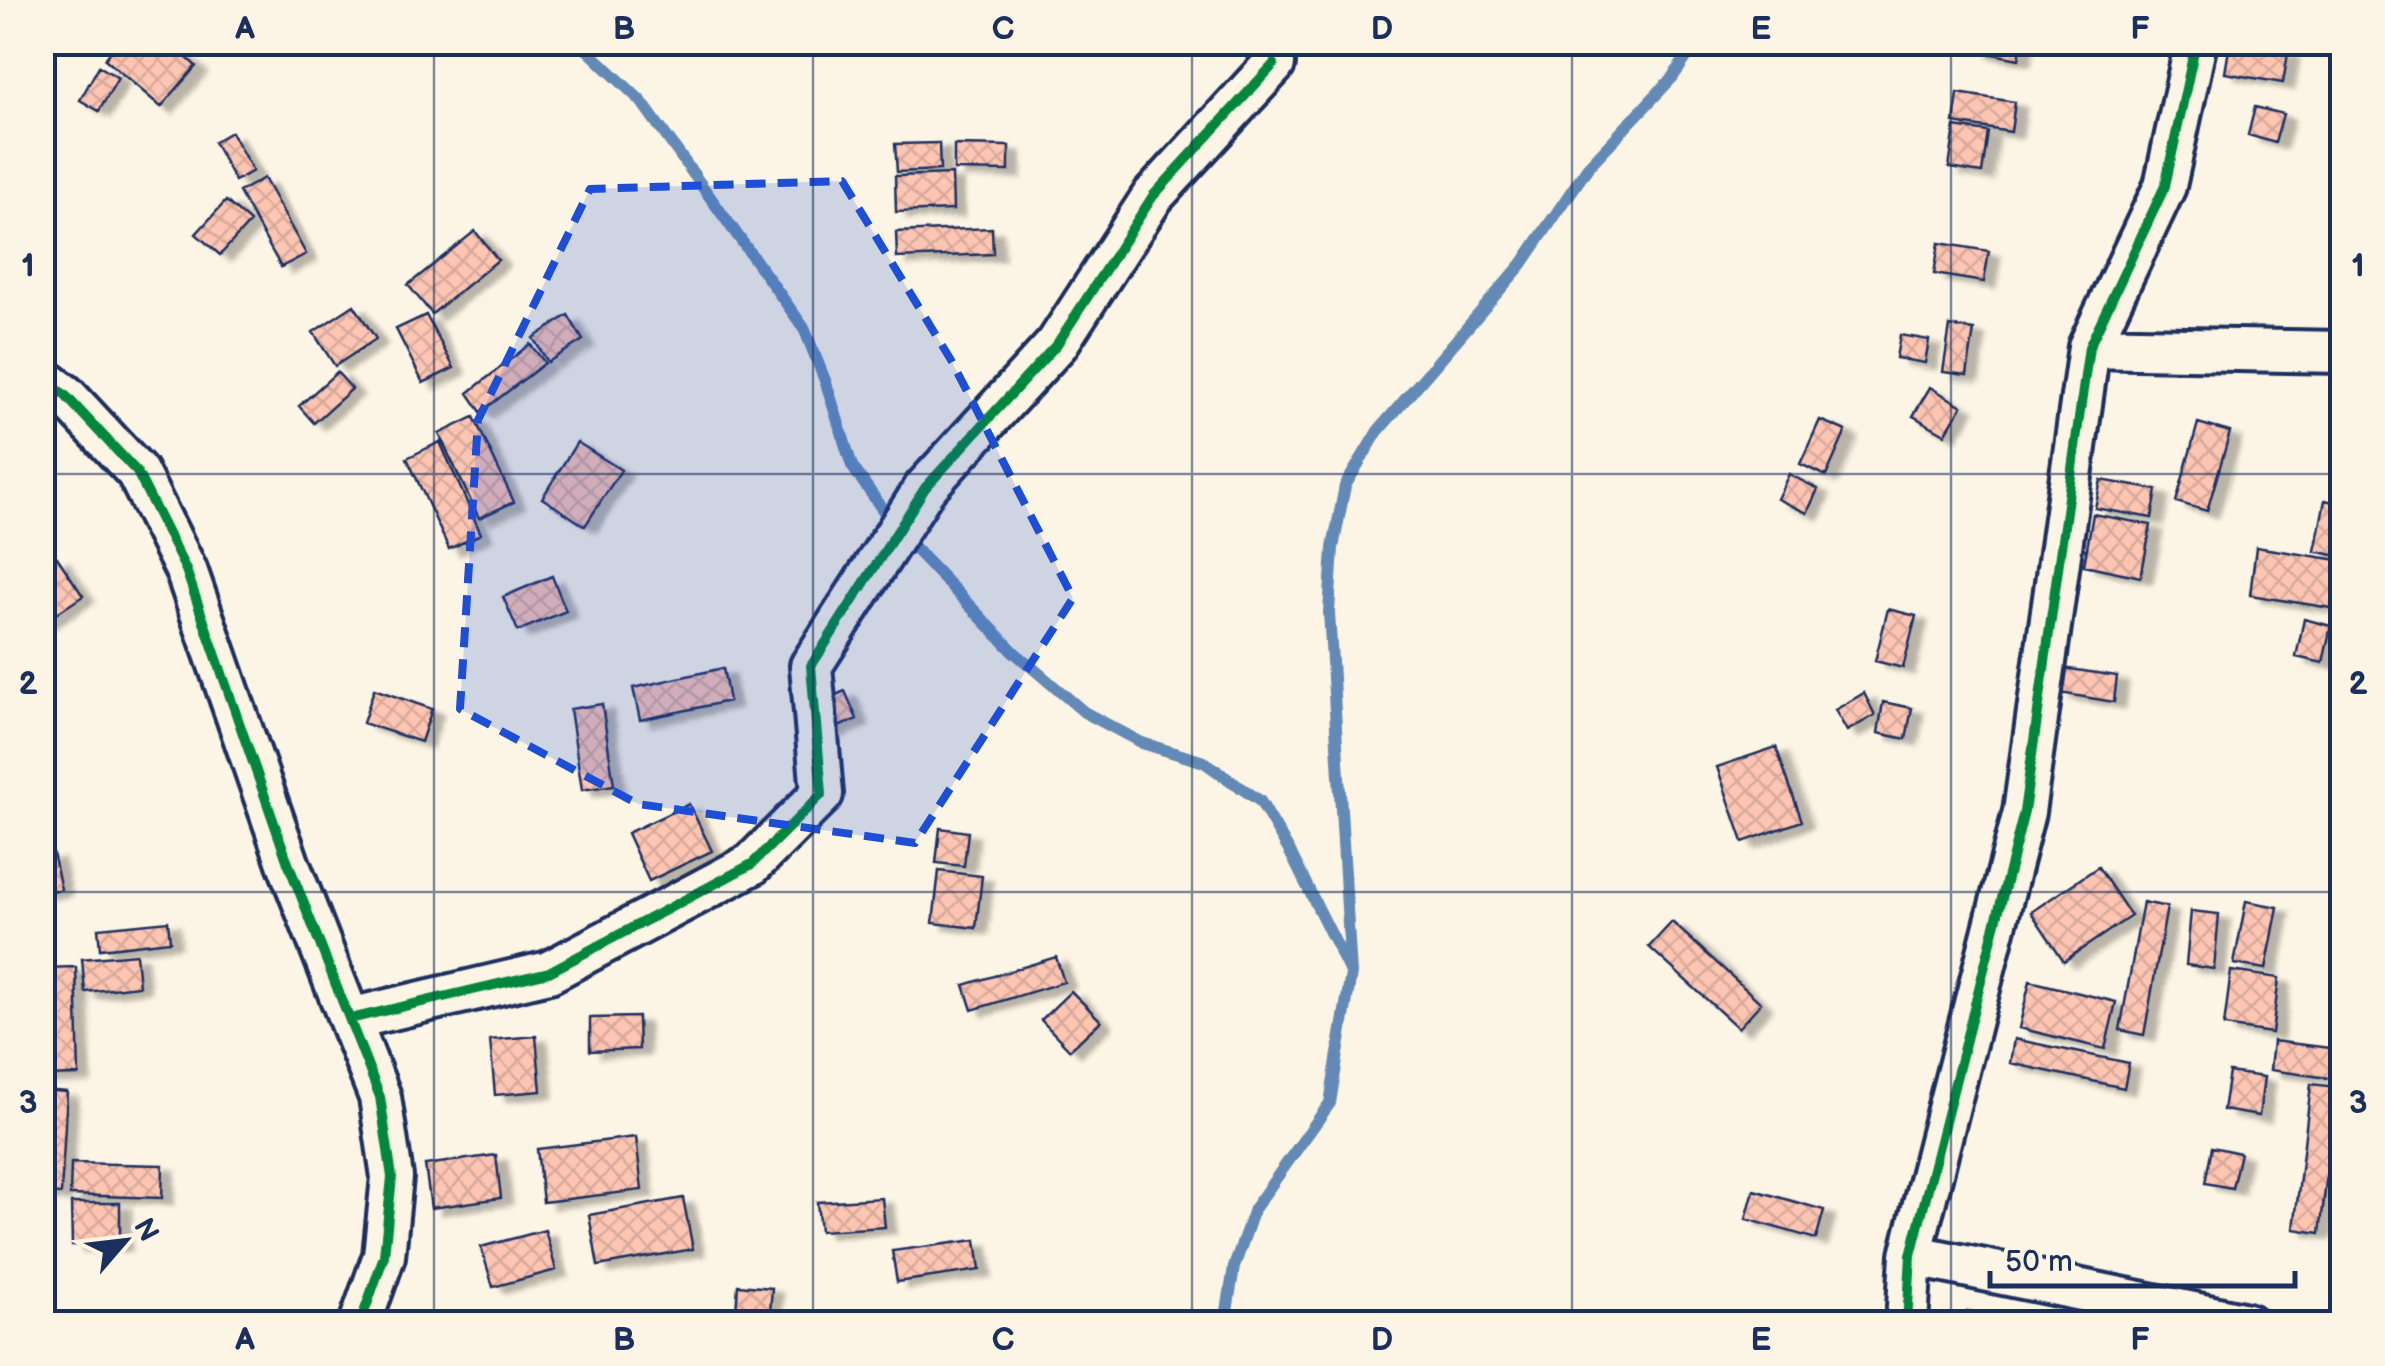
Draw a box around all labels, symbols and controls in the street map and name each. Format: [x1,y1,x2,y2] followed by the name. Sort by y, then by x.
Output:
[234,10,255,49] text: A
[613,10,635,49] text: B
[992,10,1014,49] text: C
[1371,10,1393,49] text: D
[1751,10,1771,49] text: E
[2130,10,2150,49] text: F
[21,247,35,286] text: 1
[2351,247,2365,286] text: 1
[18,665,38,704] text: 2
[2348,665,2368,704] text: 2
[19,1084,37,1123] text: 3
[2349,1084,2367,1123] text: 3
[75,1191,175,1291] north arrow
[126,1213,165,1247] text: N
[1990,1226,2295,1288] scale bar
[2005,1244,2073,1280] text: 50 m
[234,1321,255,1360] text: A
[613,1321,635,1360] text: B
[992,1321,1014,1360] text: C
[1371,1321,1393,1360] text: D
[1751,1321,1771,1360] text: E
[2130,1321,2150,1360] text: F

